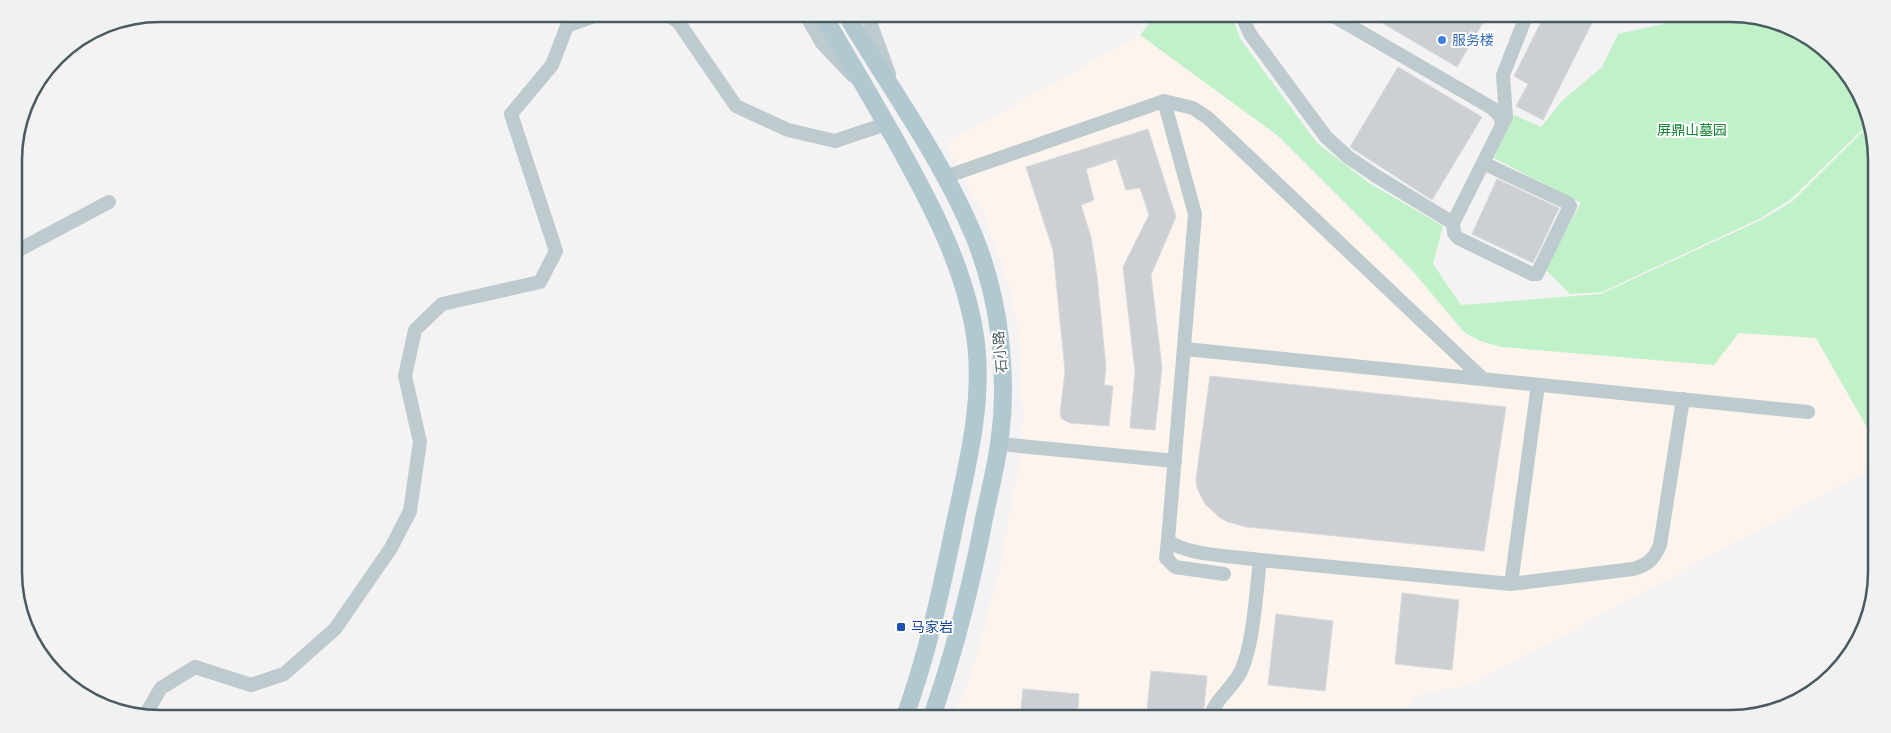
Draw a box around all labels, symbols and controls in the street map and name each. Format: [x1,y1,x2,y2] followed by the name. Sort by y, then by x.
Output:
[1452,32,1494,49] place label: 服务楼
[1436,34,1448,46] marker: 服务楼
[1657,122,1727,139] park label: 屏鼎山墓园
[990,330,1011,374] street label: 石小路
[911,619,953,636] place label: 马家岩
[895,621,907,633] marker: 马家岩

